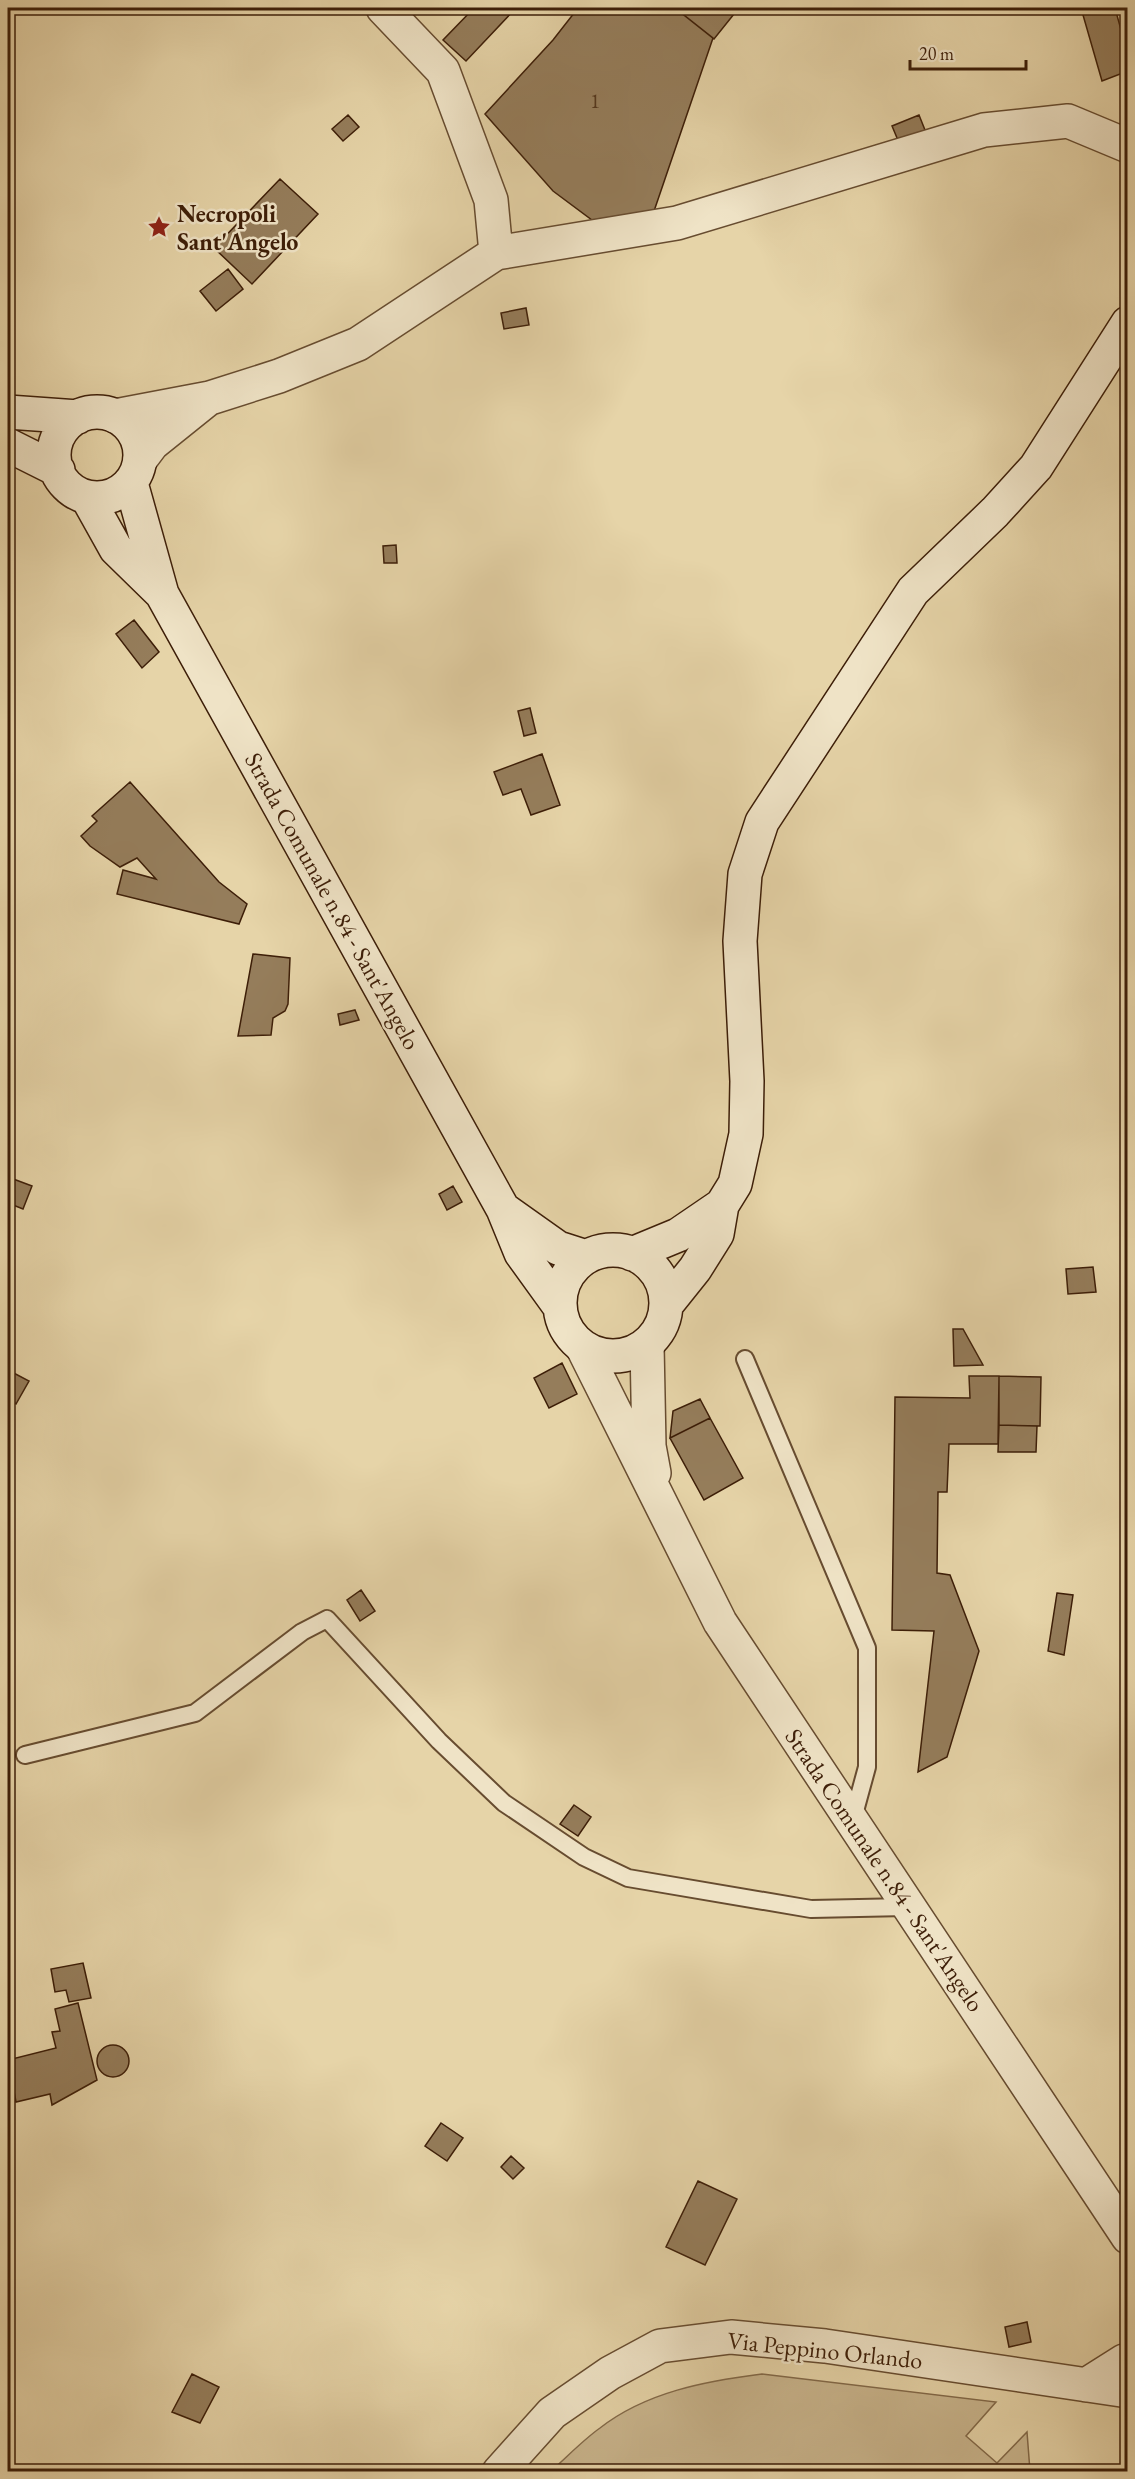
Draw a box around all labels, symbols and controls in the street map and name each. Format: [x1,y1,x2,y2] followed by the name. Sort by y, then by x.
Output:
[910,33,1026,71] scale bar
[919,42,954,65] text: 20 m
[590,87,600,114] house number: 1
[177,198,298,258] place label: Necropoli Sant'Angelo
[146,214,172,240] place icon: Necropoli Sant'Angelo
[238,747,428,1055] street label: Strada Comunale n.84 - Sant'Angelo
[778,1722,992,2018] street label: Strada Comunale n.84 - Sant'Angelo
[726,2324,924,2376] street label: Via Peppino Orlando

